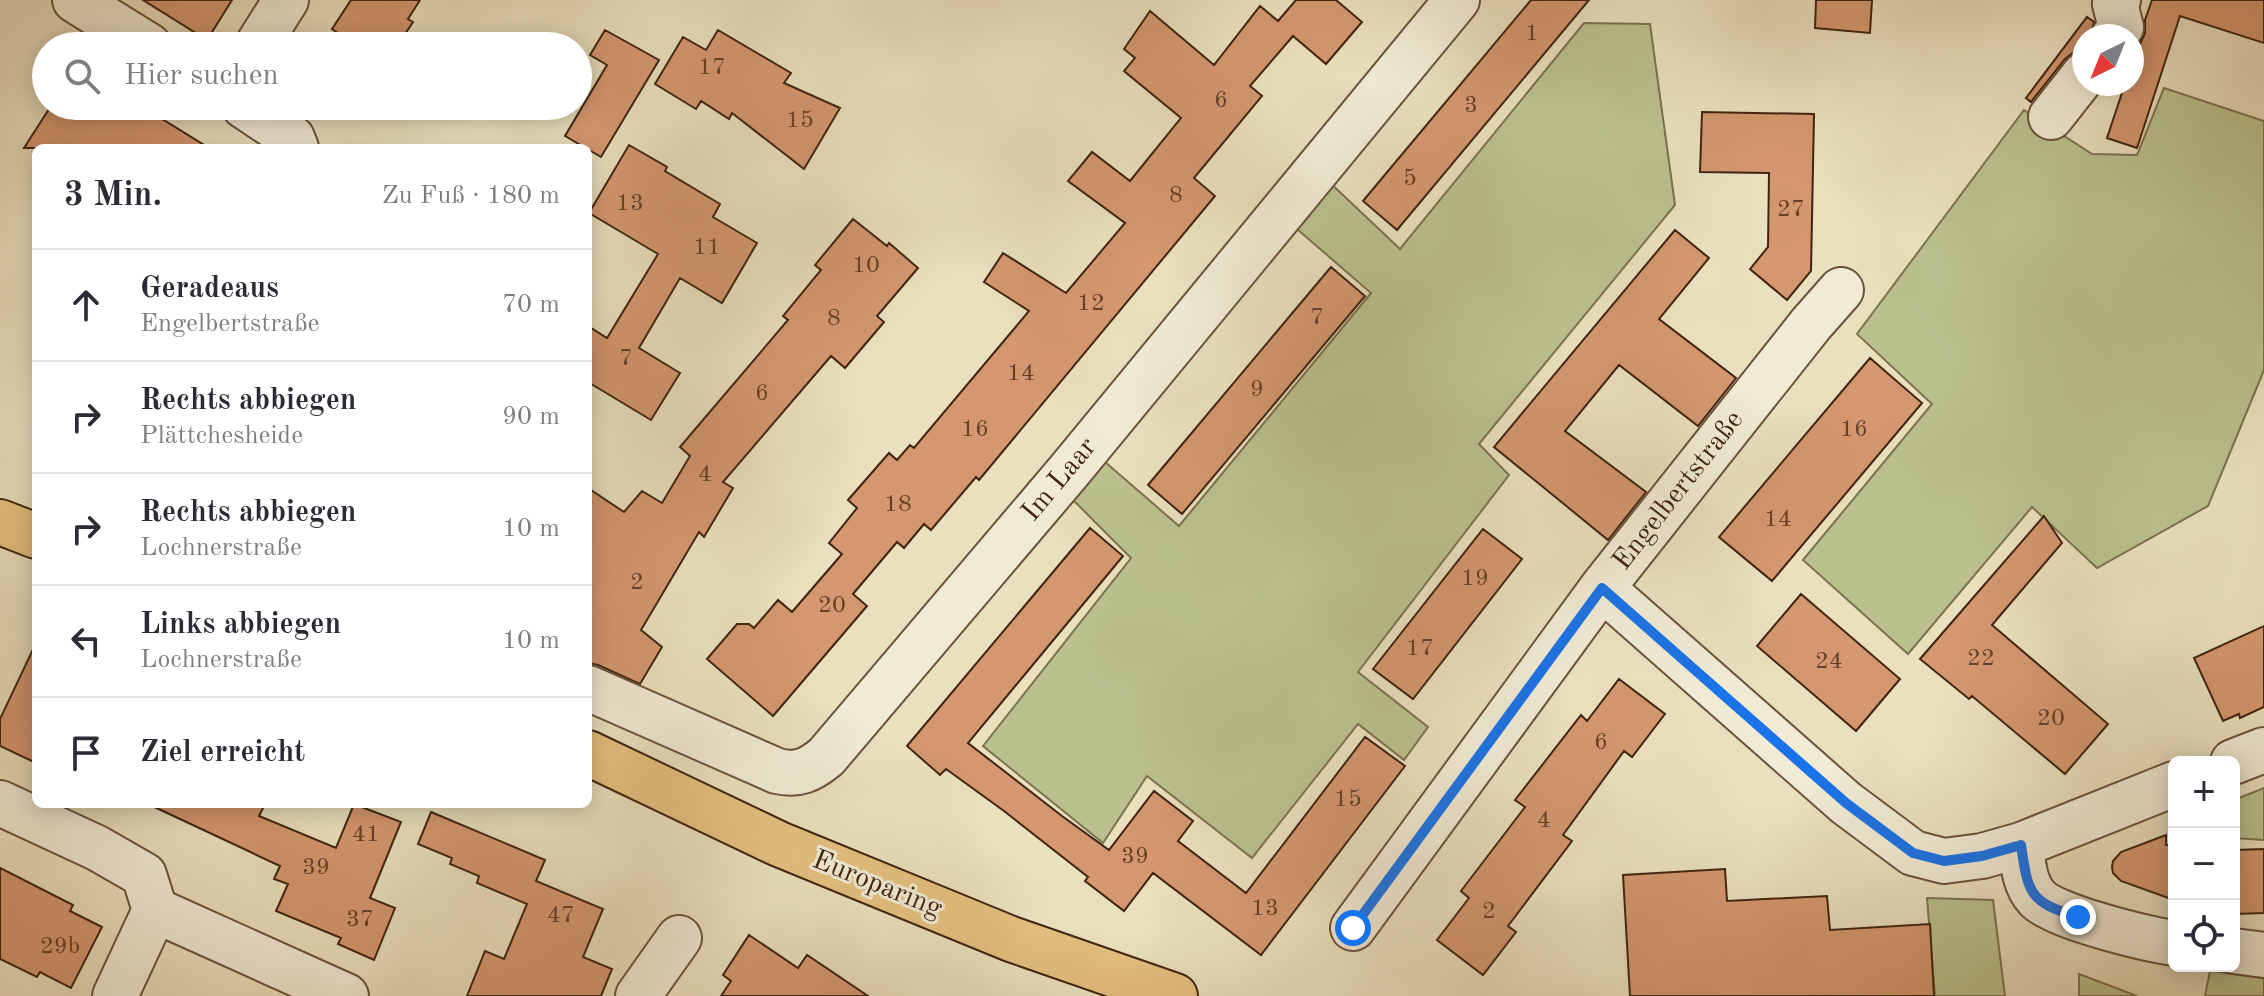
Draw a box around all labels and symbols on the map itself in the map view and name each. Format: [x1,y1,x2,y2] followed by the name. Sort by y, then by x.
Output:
[1525,22,1539,46] house number: 1
[2072,24,2144,96] north arrow
[698,56,726,80] house number: 17
[1214,89,1228,113] house number: 6
[1464,94,1478,118] house number: 3
[786,109,814,133] house number: 15
[1403,167,1417,191] house number: 5
[1169,184,1183,208] house number: 8
[616,192,644,216] house number: 13
[1777,198,1805,222] house number: 27
[693,236,721,260] house number: 11
[852,254,880,278] house number: 10
[1077,292,1105,316] house number: 12
[1310,306,1324,330] house number: 7
[827,307,841,331] house number: 8
[619,347,633,371] house number: 7
[1007,362,1035,386] house number: 14
[1250,378,1264,402] house number: 9
[755,382,769,406] house number: 6
[1608,406,1750,576] street label: Engelbertstraße
[961,418,989,442] house number: 16
[1840,418,1868,442] house number: 16
[1017,433,1103,527] street label: Im Laar
[698,463,712,487] house number: 4
[884,493,912,517] house number: 18
[1764,508,1792,532] house number: 14
[1461,567,1489,591] house number: 19
[630,571,644,595] house number: 2
[818,594,846,618] house number: 20
[1406,637,1434,661] house number: 17
[1967,647,1995,671] house number: 22
[1815,650,1843,674] house number: 24
[2037,707,2065,731] house number: 20
[1594,731,1608,755] house number: 6
[1334,788,1362,812] house number: 15
[1537,809,1551,833] house number: 4
[352,823,380,847] house number: 41
[1121,845,1149,869] house number: 39
[808,846,946,924] street label: Europaring
[302,856,330,880] house number: 39
[1251,897,1279,921] house number: 13
[2060,899,2096,935] route end
[1482,900,1496,924] house number: 2
[547,904,575,928] house number: 47
[346,908,374,932] house number: 37
[1335,910,1371,946] route start
[40,935,80,959] house number: 29b

